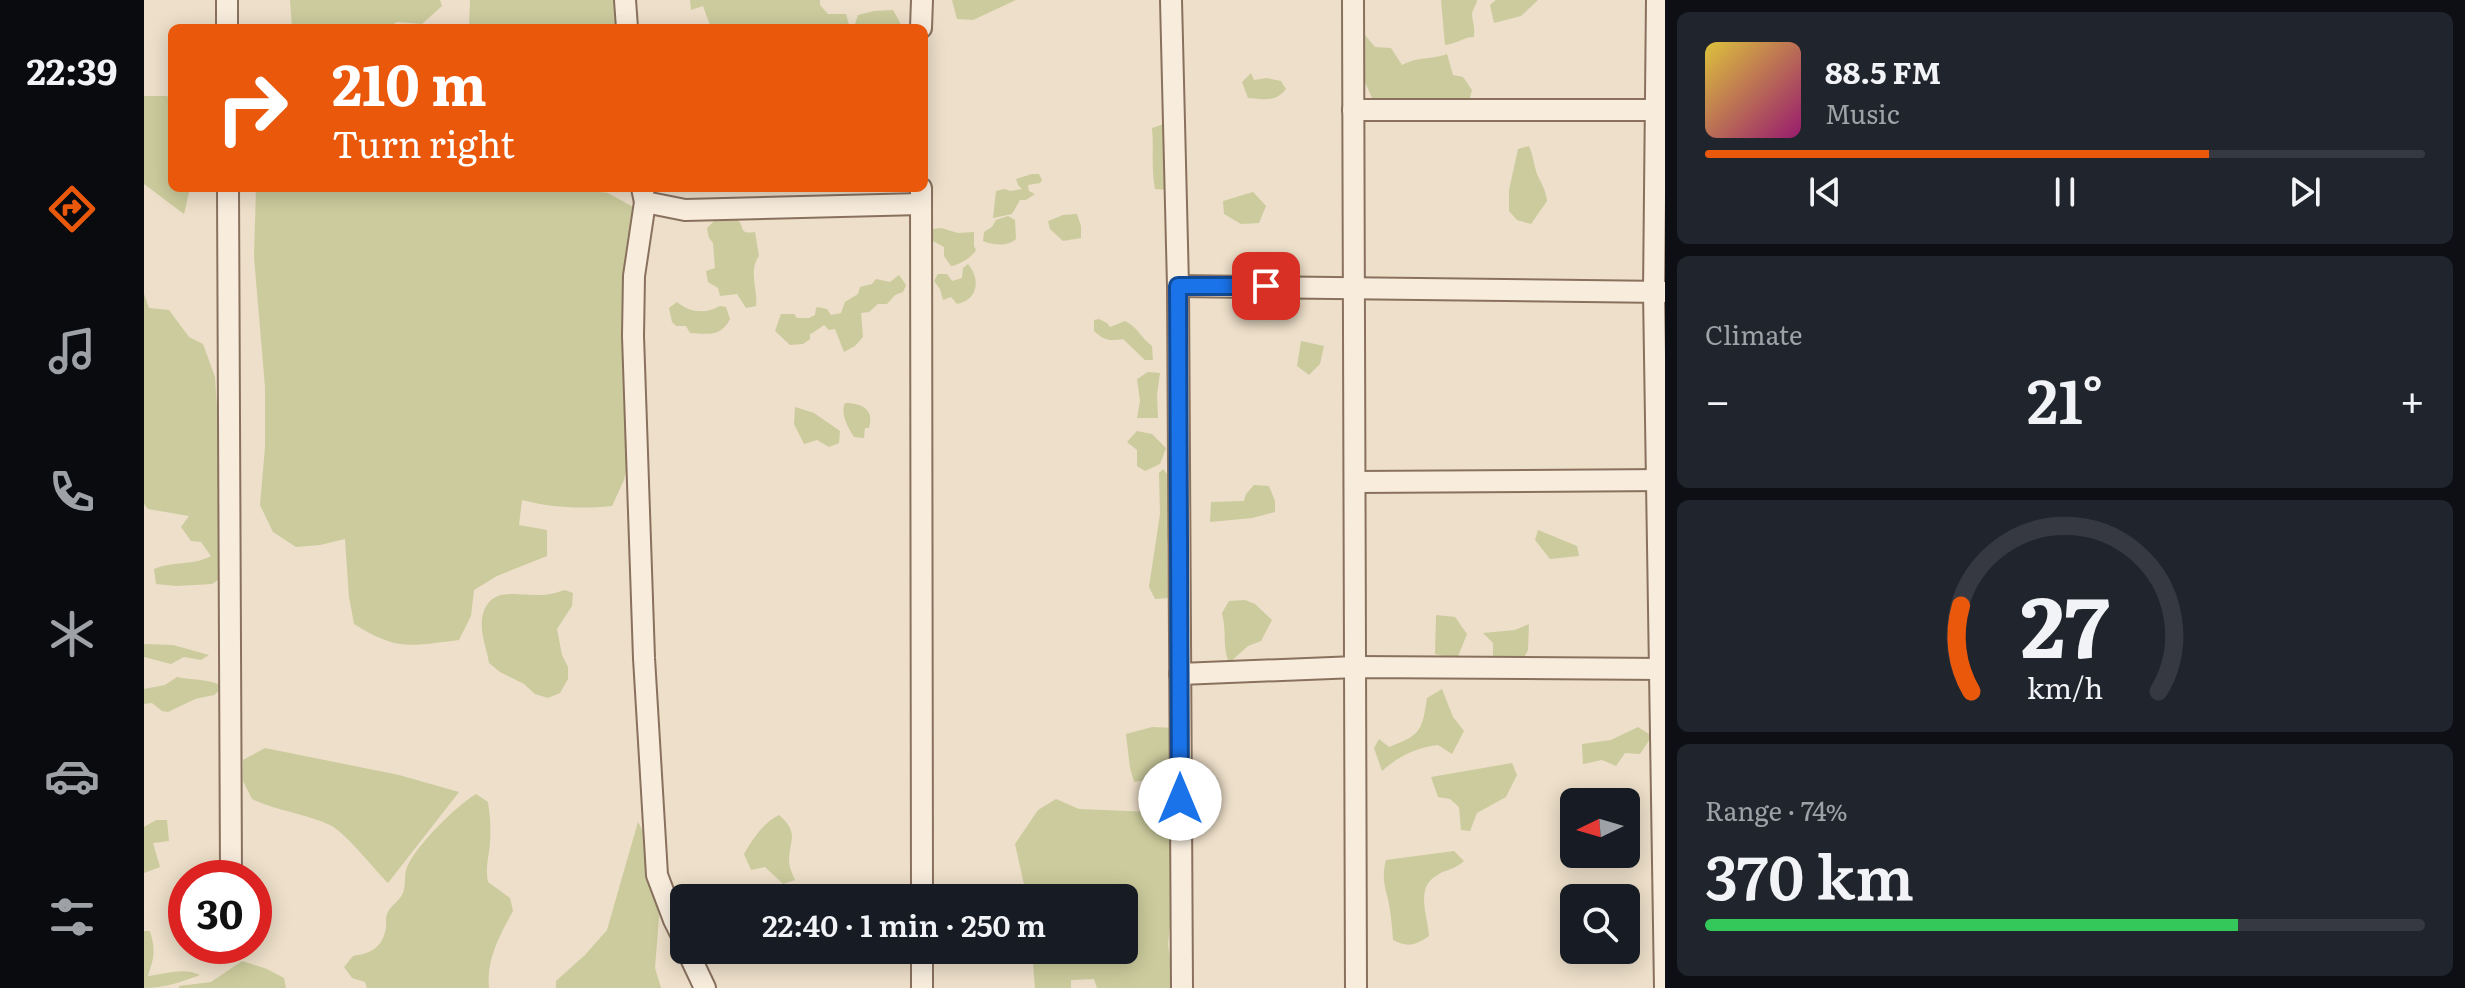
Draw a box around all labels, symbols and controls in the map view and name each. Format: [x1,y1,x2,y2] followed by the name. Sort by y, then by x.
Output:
[332,40,487,123] text: 210 m
[27,43,117,96] text: 22:39
[1825,49,1941,93] text: 88.5 FM
[200,56,304,160] icon: right
[1825,93,1900,132] text: Music
[332,116,515,169] text: Turn right
[1803,170,1847,214] icon: previous
[2043,170,2087,214] icon: pause
[2283,170,2327,214] icon: next
[44,181,100,237] icon: directions
[1232,252,1300,320] pin
[1244,264,1288,308] icon: arrive
[1705,314,1803,353] text: Climate
[44,323,100,379] icon: music
[2027,353,2103,442] text: 21°
[1705,365,1731,431] text: −
[2399,365,2425,431] text: +
[44,464,100,520] icon: phone
[2021,560,2109,684] text: 27
[44,606,100,662] icon: climate
[2027,665,2103,708] text: km/h
[44,748,100,804] icon: car
[1138,757,1222,841] position arrow
[1560,788,1640,868] north arrow
[1560,788,1640,964] map controls
[1705,790,1848,829] text: Range · 74%
[1705,829,1914,918] text: 370 km
[168,860,272,964] speed limit sign: 30
[1560,884,1640,964] button: search
[44,889,100,945] icon: filters
[762,902,1046,946] text: 22:40 · 1 min · 250 m

